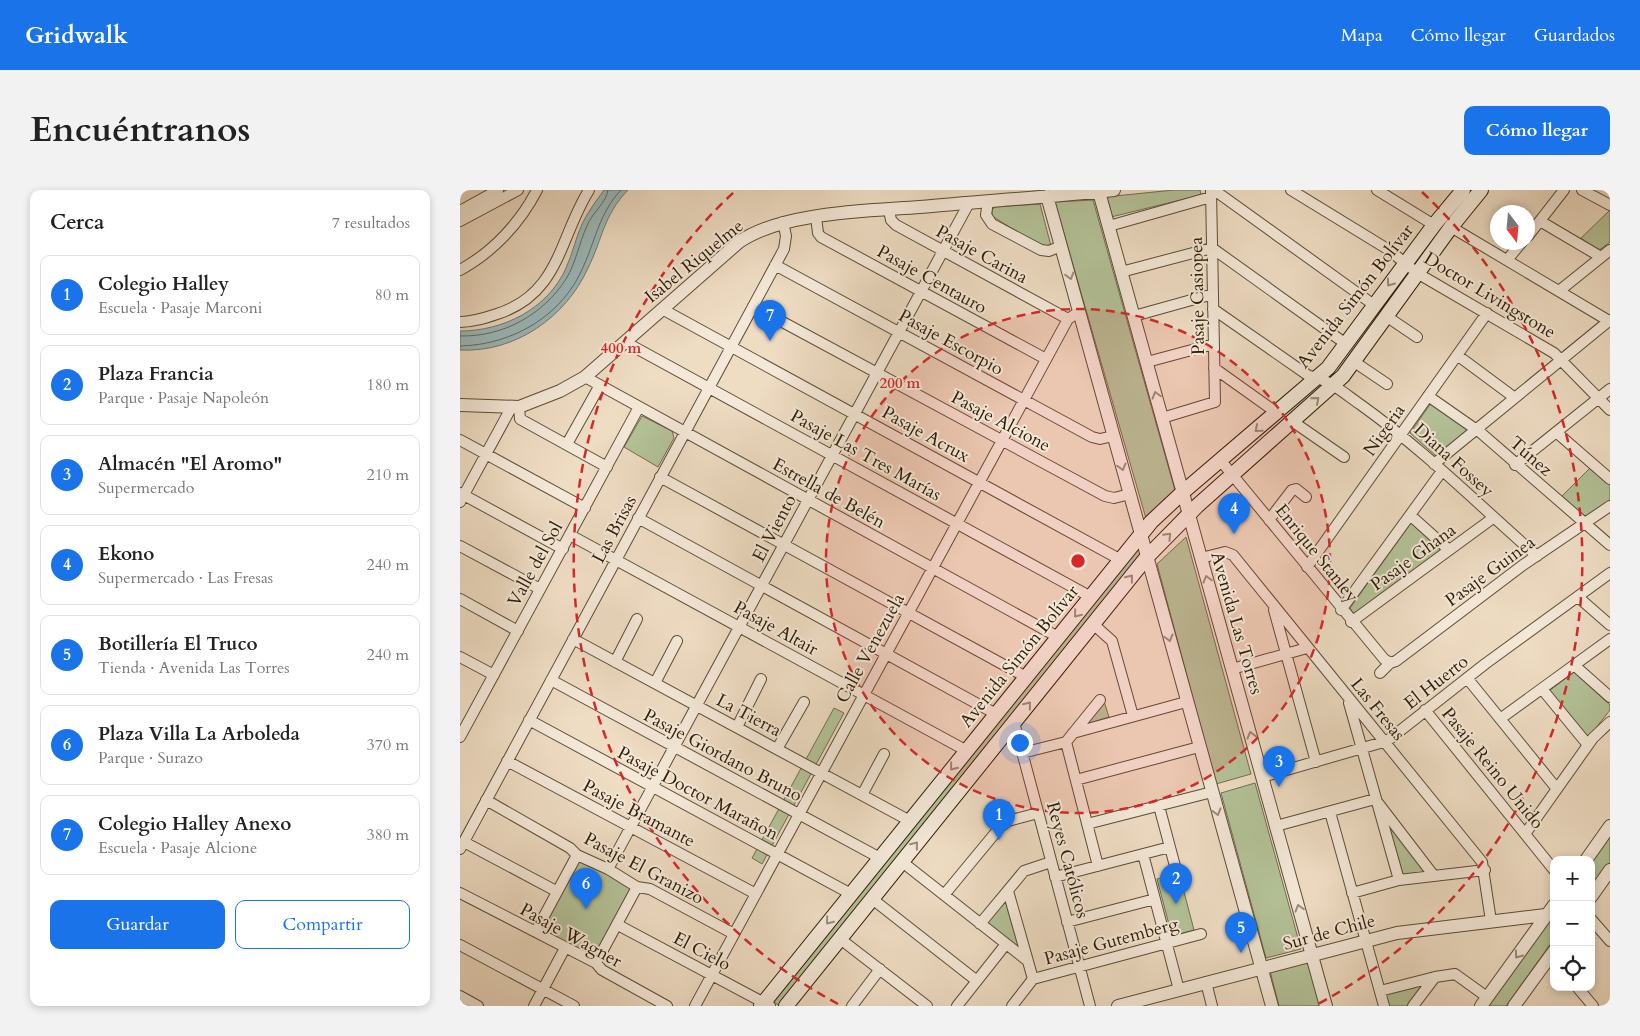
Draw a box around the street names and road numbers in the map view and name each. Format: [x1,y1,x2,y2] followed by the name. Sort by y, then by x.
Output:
[640,214,749,309] street label: Isabel Riquelme
[931,219,1032,290] street label: Pasaje Carina
[1291,219,1420,374] street label: Avenida Simón Bolívar
[1184,236,1211,355] street label: Pasaje Casiopea
[872,239,991,320] street label: Pasaje Centauro
[1419,246,1560,345] street label: Doctor Livingstone
[894,303,1008,382] street label: Pasaje Escorpio
[947,385,1055,458] street label: Pasaje Alcione
[1358,399,1411,461] street label: Nigeria
[877,400,974,469] street label: Pasaje Acrux
[786,404,946,507] street label: Pasaje Las Tres Marías
[1408,418,1500,503] street label: Diana Fossey
[1504,431,1558,482] street label: Túnez
[768,452,890,535] street label: Estrella de Belén
[746,490,803,566] street label: El Viento
[586,491,643,567] street label: Las Brisas
[1269,499,1365,608] street label: Enrique Stanley
[502,517,569,611] street label: Valle del Sol
[1365,518,1461,597] street label: Pasaje Ghana
[1440,530,1541,613] street label: Pasaje Guinea
[1204,549,1269,697] street label: Avenida Las Torres
[954,579,1085,733] street label: Avenida Simón Bolívar
[830,589,911,708] street label: Calle Venezuela
[729,595,823,662] street label: Pasaje Altair
[1399,649,1474,716] street label: El Huerto
[1345,673,1411,746] street label: Las Fresas
[712,688,786,743] street label: La Tierra
[1436,702,1550,835] street label: Pasaje Reino Unido
[639,703,807,808] street label: Pasaje Giordano Bruno
[613,740,783,847] street label: Pasaje Doctor Marañon
[578,773,699,854] street label: Pasaje Bramante
[1040,799,1095,921] street label: Reyes Católicos
[579,826,708,911] street label: Pasaje El Granizo
[515,897,627,974] street label: Pasaje Wagner
[1280,908,1378,957] street label: Sur de Chile
[1041,911,1182,971] street label: Pasaje Gutemberg
[669,926,735,977] street label: El Cielo

